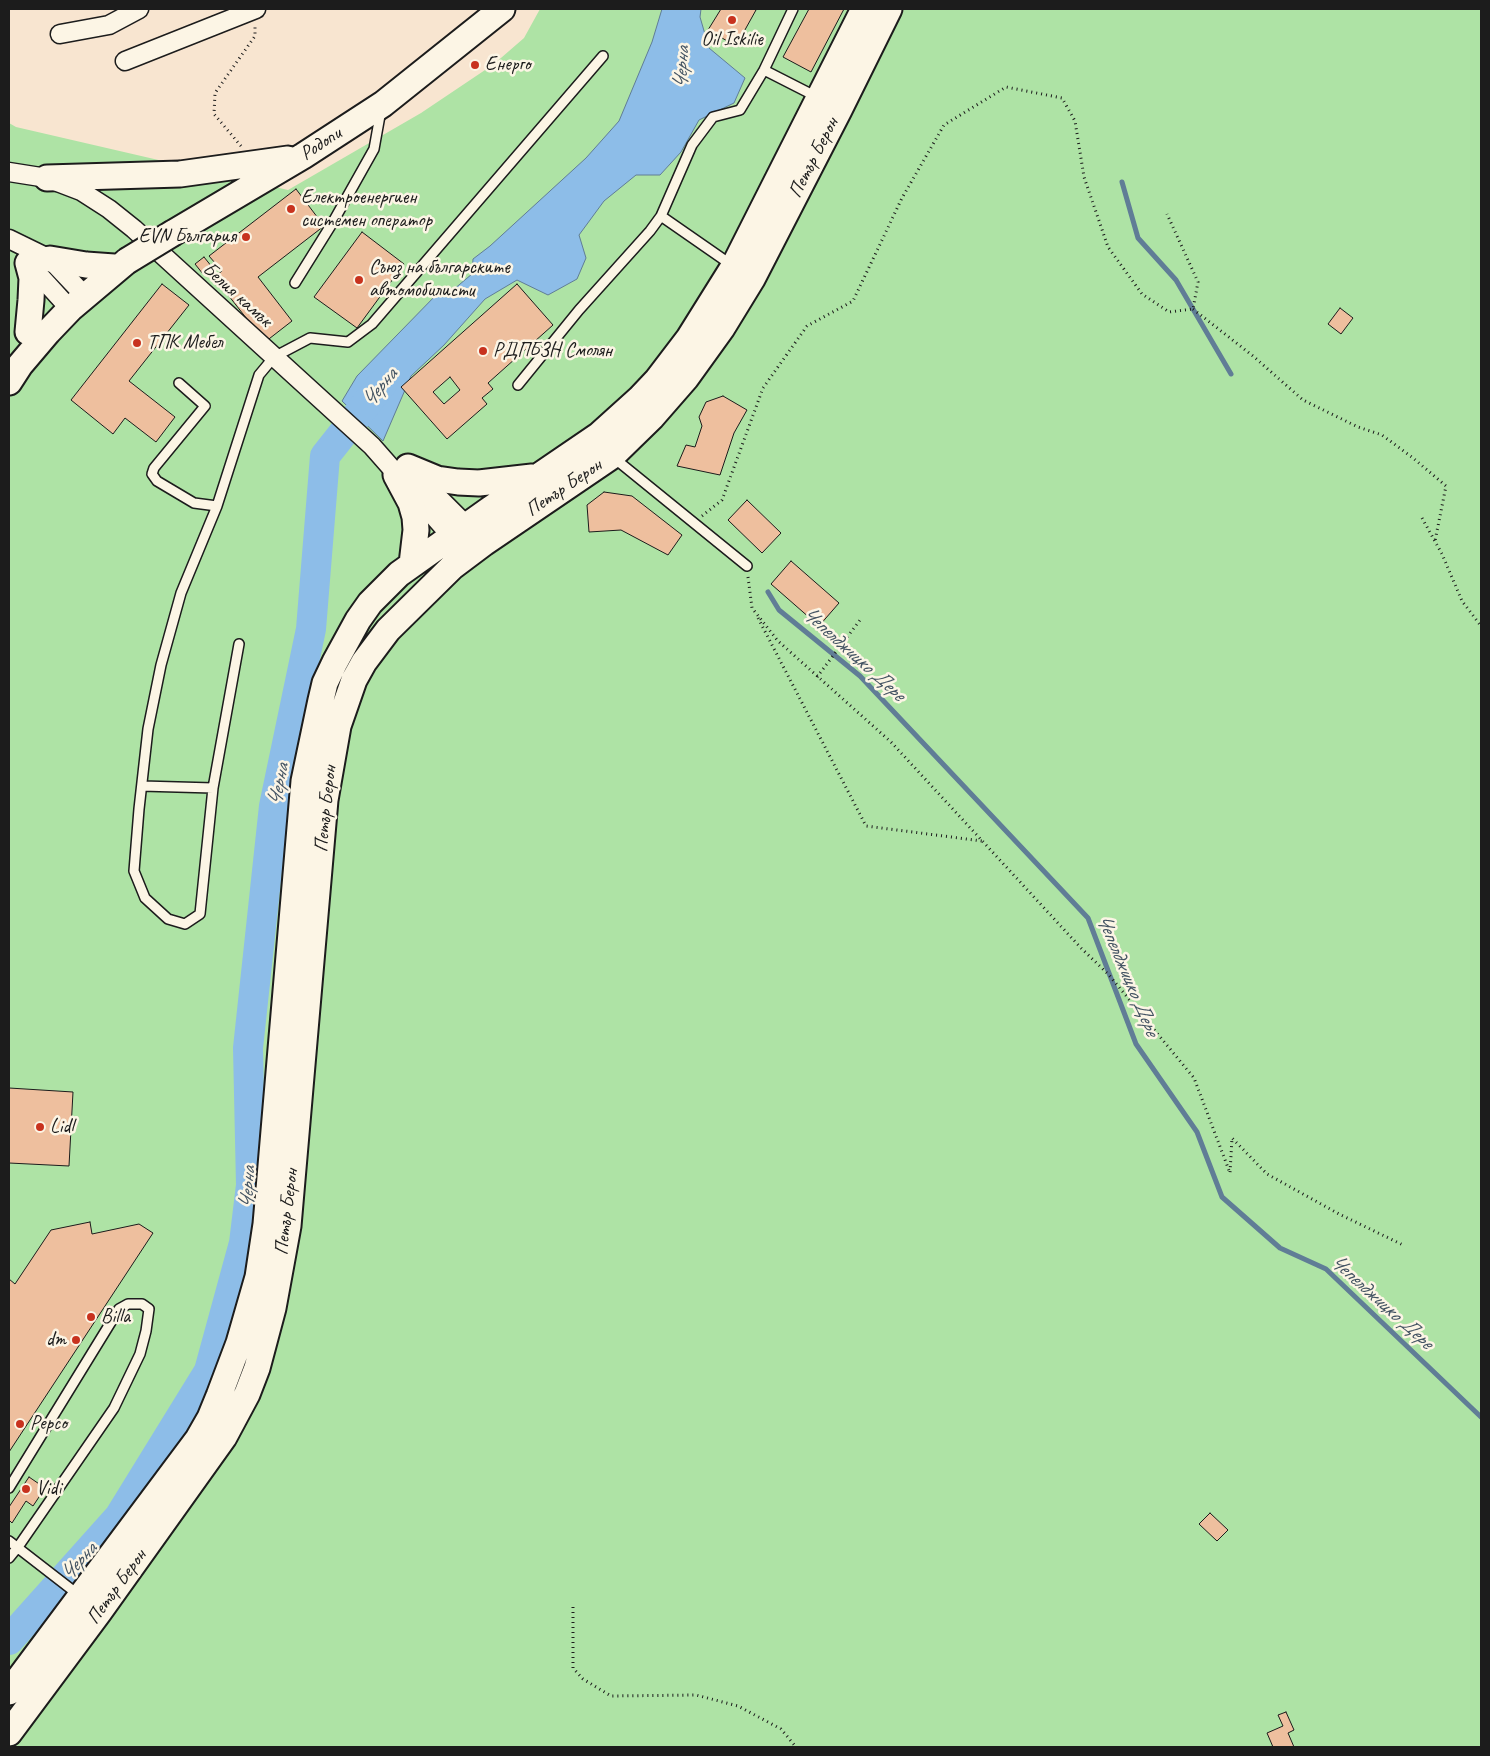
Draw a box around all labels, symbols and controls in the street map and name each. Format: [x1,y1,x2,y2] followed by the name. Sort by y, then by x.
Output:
[726,14,738,26] marker: Oil Iskilie
[701,28,763,52] place label: Oil Iskilie
[668,46,696,90] water label: Черна
[485,53,531,77] place label: Енерго
[469,59,481,71] marker: Енерго
[784,114,844,202] street label: Петър Берон
[296,122,346,166] street label: Родопи
[301,186,432,233] place label: Електроенергиен системен оператор
[285,203,297,215] marker: Електроенергиен системен оператор
[139,225,236,249] place label: EVN България
[240,231,252,243] marker: EVN България
[369,256,510,303] place label: Съюз на българските автомобилисти
[197,257,277,333] street label: Белия камък
[353,274,365,286] marker: Съюз на българските автомобилисти
[147,331,222,355] place label: ТПК Мебел
[131,337,143,349] marker: ТПК Мебел
[493,339,612,363] place label: РДПБЗН Смолян
[477,345,489,357] marker: РДПБЗН Смолян
[357,364,403,412] water label: Черна
[521,454,607,522] street label: Петър Берон
[796,601,910,707] water label: Чепелджицко Дере
[263,762,295,808] water label: Черна
[310,765,342,853] street label: Петър Берон
[1090,910,1164,1040] water label: Чепелджицко Дере
[50,1115,74,1139] place label: Lidl
[34,1121,46,1133] marker: Lidl
[234,1166,262,1210] water label: Черна
[270,1167,304,1257] street label: Петър Берон
[1324,1249,1438,1355] water label: Чепелджицко Дере
[101,1305,130,1329] place label: Billa
[85,1311,97,1323] marker: Billa
[46,1328,66,1352] place label: dm
[70,1334,82,1346] marker: dm
[30,1412,67,1436] place label: Pepco
[14,1418,26,1430] marker: Pepco
[36,1477,61,1501] place label: Vidi
[20,1483,32,1495] marker: Vidi
[55,1538,103,1586] water label: Черна
[82,1545,152,1629] street label: Петър Берон

